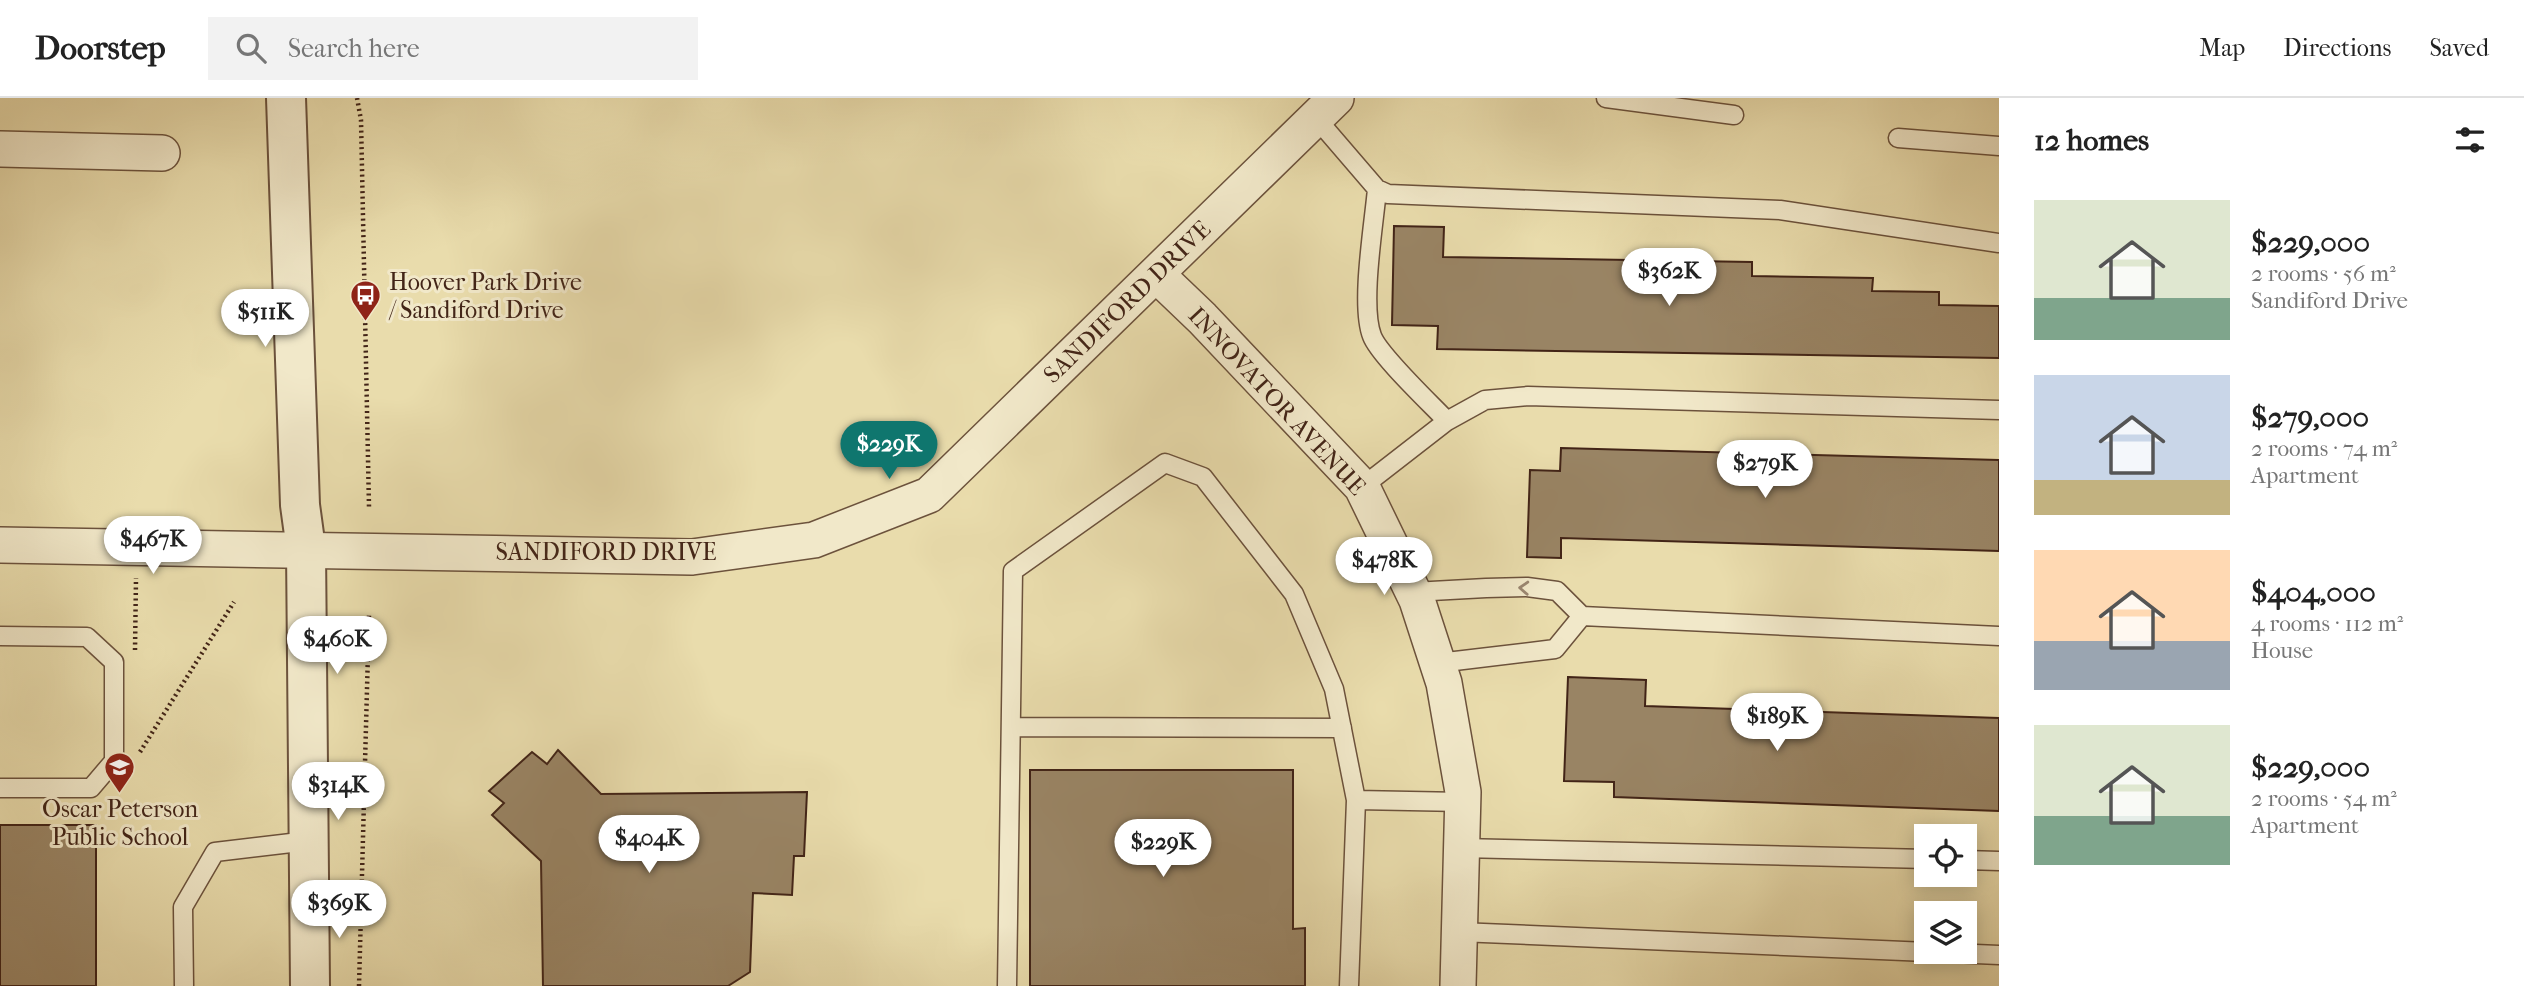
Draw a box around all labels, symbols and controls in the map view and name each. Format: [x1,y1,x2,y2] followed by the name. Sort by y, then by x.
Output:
[208,17,698,80] search box
[35,29,166,68] text: Doorstep
[232,29,270,67] icon: search
[288,33,420,64] text: Search here
[2199,34,2245,62] text: Map
[2283,34,2391,62] text: Directions
[2429,34,2489,62] text: Saved
[2451,121,2489,159] icon: filters
[2034,123,2149,158] text: 12 homes
[1038,215,1216,389] street label: SANDIFORD DRIVE
[2251,225,2370,260] text: $229,000
[2090,228,2174,312] icon: home
[1620,248,1718,308] pin: $362K
[1637,257,1701,284] text: $362K
[2251,260,2396,287] text: 2 rooms · 56 m²
[388,268,582,324] place label: Hoover Park Drive / Sandiford Drive
[349,279,383,323] bus stop icon: Hoover Park Drive / Sandiford Drive
[2251,287,2408,314] text: Sandiford Drive
[216,289,314,349] pin: $511K
[237,298,293,325] text: $511K
[1183,301,1371,501] street label: INNOVATOR AVENUE
[2251,400,2369,435] text: $279,000
[2090,403,2174,487] icon: home
[840,422,938,481] pin: $229K
[856,430,922,457] text: $229K
[2251,435,2397,462] text: 2 rooms · 74 m²
[1716,440,1814,500] pin: $279K
[1733,449,1797,476] text: $279K
[2251,462,2359,489] text: Apartment
[104,517,202,576] pin: $467K
[120,525,186,552] text: $467K
[495,538,717,566] street label: SANDIFORD DRIVE
[1335,538,1433,597] pin: $478K
[1352,546,1416,573] text: $478K
[2251,575,2376,610] text: $404,000
[2090,578,2174,662] icon: home
[1518,581,1529,596] one-way arrow
[2251,610,2403,637] text: 4 rooms · 112 m²
[288,616,386,676] pin: $460K
[303,625,371,652] text: $460K
[2251,637,2313,664] text: House
[1728,694,1826,753] pin: $189K
[1746,702,1808,729] text: $189K
[103,750,137,794] school or university icon: Oscar Peterson Public School
[2251,750,2370,785] text: $229,000
[2090,753,2174,837] icon: home
[289,762,387,822] pin: $314K
[308,771,368,798] text: $314K
[2251,785,2397,812] text: 2 rooms · 54 m²
[42,795,198,851] place label: Oscar Peterson Public School
[2251,812,2359,839] text: Apartment
[600,816,698,875] pin: $404K
[1114,820,1212,879] pin: $229K
[615,824,683,851] text: $404K
[1914,824,1977,964] map controls
[1914,824,1977,887] button: locate
[1130,828,1196,855] text: $229K
[290,880,388,940] pin: $369K
[307,889,371,916] text: $369K
[1914,901,1977,964] button: layers

